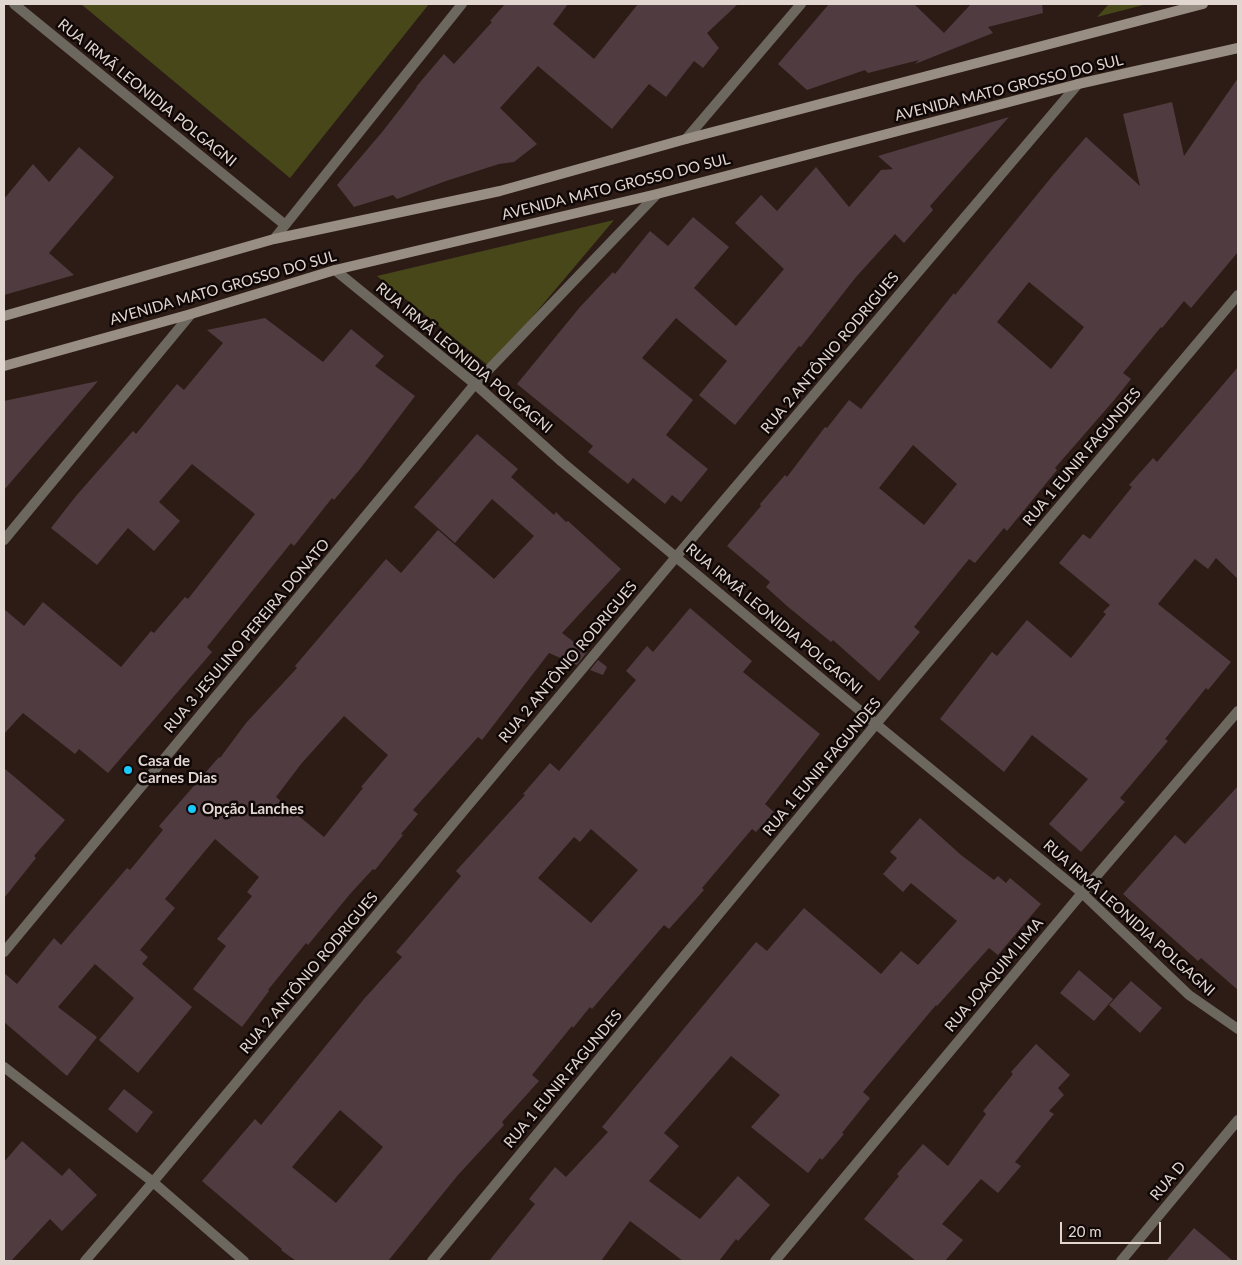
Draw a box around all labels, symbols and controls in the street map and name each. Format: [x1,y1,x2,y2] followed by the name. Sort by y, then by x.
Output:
[54,15,240,171] street label: RUA IRMÃ LEONIDIA POLGAGNI
[893,51,1125,125] street label: AVENIDA MATO GROSSO DO SUL
[500,150,732,224] street label: AVENIDA MATO GROSSO DO SUL
[108,247,338,329] street label: AVENIDA MATO GROSSO DO SUL
[757,269,903,437] street label: RUA 2 ANTÔNIO RODRIGUES
[372,279,556,437] street label: RUA IRMÃ LEONIDIA POLGAGNI
[1019,384,1145,530] street label: RUA 1 EUNIR FAGUNDES
[160,535,334,737] street label: RUA 3 JESULINO PEREIRA DONATO
[682,540,866,698] street label: RUA IRMÃ LEONIDIA POLGAGNI
[495,578,641,746] street label: RUA 2 ANTÔNIO RODRIGUES
[759,694,885,840] street label: RUA 1 EUNIR FAGUNDES
[138,752,217,787] place label: Casa de Carnes Dias
[122,764,134,776] marker: Casa de Carnes Dias
[202,800,304,818] place label: Opção Lanches
[186,803,198,815] marker: Opção Lanches
[1040,836,1218,1000] street label: RUA IRMÃ LEONIDIA POLGAGNI
[236,889,382,1057] street label: RUA 2 ANTÔNIO RODRIGUES
[941,914,1047,1036] street label: RUA JOAQUIM LIMA
[500,1006,626,1152] street label: RUA 1 EUNIR FAGUNDES
[1146,1158,1190,1204] street label: RUA D
[1062,1212,1163,1244] scale bar
[1068,1222,1102,1240] text: 20 m

